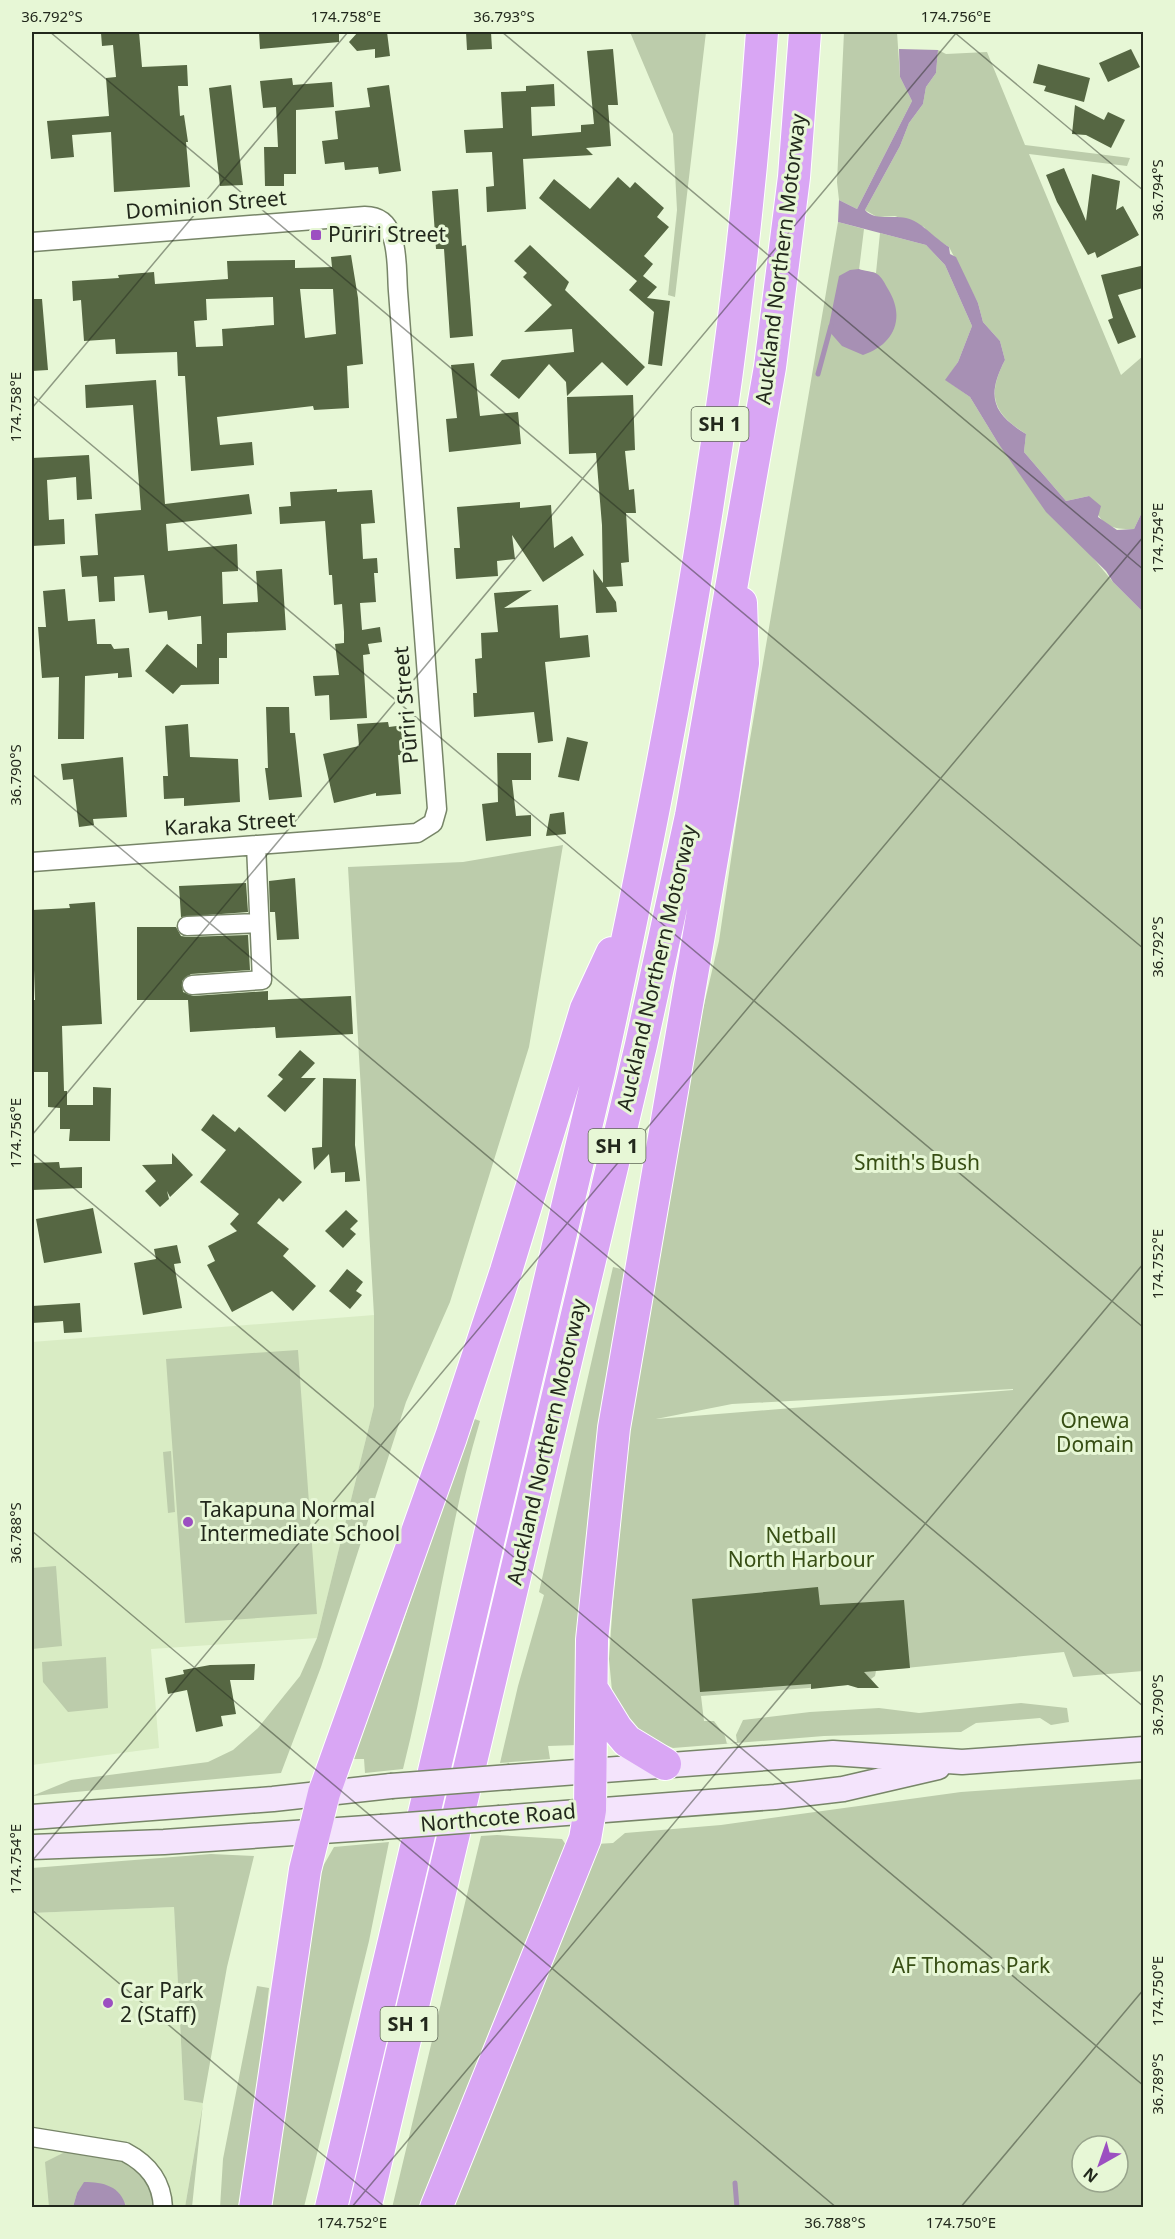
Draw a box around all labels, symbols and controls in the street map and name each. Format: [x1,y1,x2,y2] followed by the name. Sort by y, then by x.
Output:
[21,6,83,26] text: 36.792°S
[311,6,381,26] text: 174.758°E
[473,6,535,26] text: 36.793°S
[921,6,991,26] text: 174.756°E
[748,112,812,406] street label: Auckland Northern Motorway
[1147,159,1167,221] text: 36.794°S
[124,183,288,225] street label: Dominion Street
[328,220,446,248] place label: Pūriri Street
[309,228,323,242] marker: Pūriri Street
[5,372,25,442] text: 174.758°E
[692,407,748,441] road number: SH 1
[1147,503,1167,573] text: 174.754°E
[386,645,424,765] street label: Pūriri Street
[5,744,25,806] text: 36.790°S
[163,804,297,842] street label: Karaka Street
[609,822,703,1114] street label: Auckland Northern Motorway
[1147,916,1167,978] text: 36.792°S
[5,1098,25,1168] text: 174.756°E
[588,1129,646,1163] road number: SH 1
[854,1148,980,1176] park label: Smith's Bush
[1147,1229,1167,1299] text: 174.752°E
[499,1296,593,1588] street label: Auckland Northern Motorway
[1056,1406,1134,1458] park label: Onewa Domain
[200,1495,400,1547] place label: Takapuna Normal Intermediate School
[5,1502,25,1564] text: 36.788°S
[181,1515,195,1529] marker: Takapuna Normal Intermediate School
[728,1521,875,1573] park label: Netball North Harbour
[1147,1674,1167,1736] text: 36.790°S
[419,1796,577,1838] street label: Northcote Road
[5,1824,25,1894] text: 174.754°E
[892,1951,1051,1979] park label: AF Thomas Park
[1147,1956,1167,2026] text: 174.750°E
[120,1976,204,2028] place label: Car Park 2 (Staff)
[101,1996,115,2010] marker: Car Park 2 (Staff)
[380,2007,438,2041] road number: SH 1
[1147,2053,1167,2115] text: 36.789°S
[1070,2134,1130,2194] north arrow
[1078,2163,1102,2188] text: N
[317,2212,387,2232] text: 174.752°E
[804,2212,866,2232] text: 36.788°S
[926,2212,996,2232] text: 174.750°E

